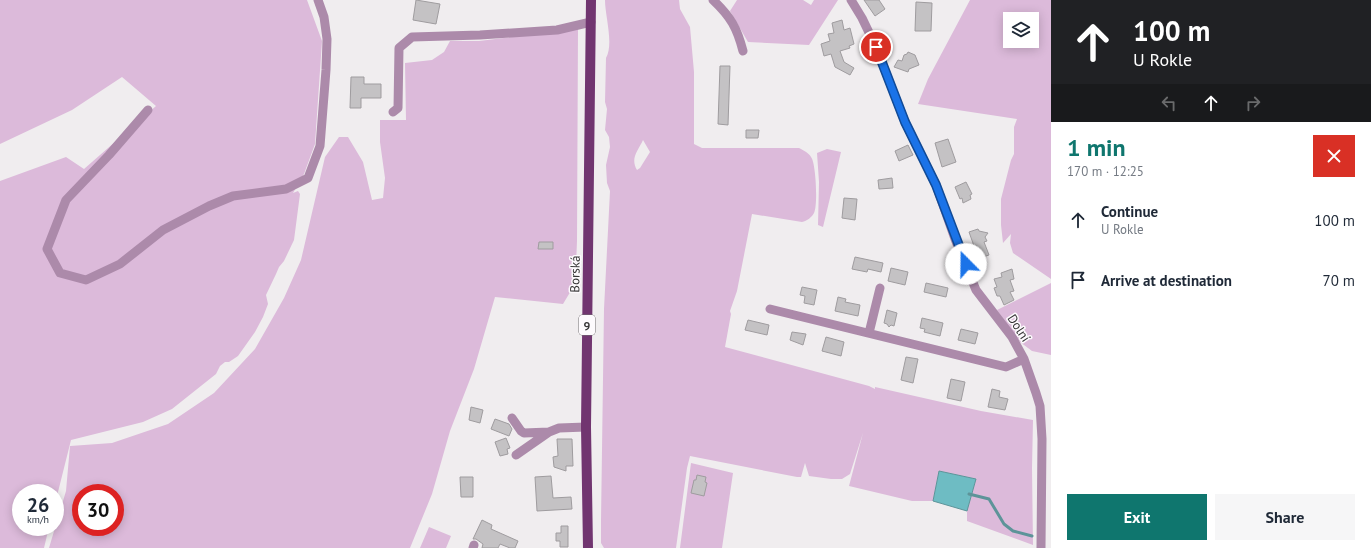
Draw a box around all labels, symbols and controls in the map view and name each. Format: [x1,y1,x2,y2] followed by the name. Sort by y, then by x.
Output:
[1003,12,1039,48] map controls
[1003,12,1039,48] button: layers
[1133,12,1210,49] text: 100 m
[1067,16,1119,68] icon: ahead
[859,30,893,64] pin
[865,36,887,58] icon: arrive
[1133,48,1192,71] text: U Rokle
[1158,92,1180,114] icon: left
[1200,92,1222,114] icon: ahead
[1242,92,1264,114] icon: right
[1067,132,1126,163] text: 1 min
[1313,135,1355,177] button: close
[1067,163,1144,180] text: 170 m · 12:25
[1101,202,1158,221] text: Continue
[1067,209,1089,231] icon: ahead
[1314,211,1355,230] text: 100 m
[1101,221,1144,238] text: U Rokle
[945,243,987,285] position arrow
[566,255,584,293] street label: Borská
[1067,269,1089,291] icon: arrive
[1101,271,1232,290] text: Arrive at destination
[1322,271,1355,290] text: 70 m
[1004,311,1035,346] street label: Dolní
[579,315,595,335] road number: 9
[72,484,124,536] speed limit sign: 30
[27,492,49,518] text: 26
[1067,494,1207,540] button: Exit
[1215,494,1355,540] button: Share
[27,513,49,526] text: km/h

